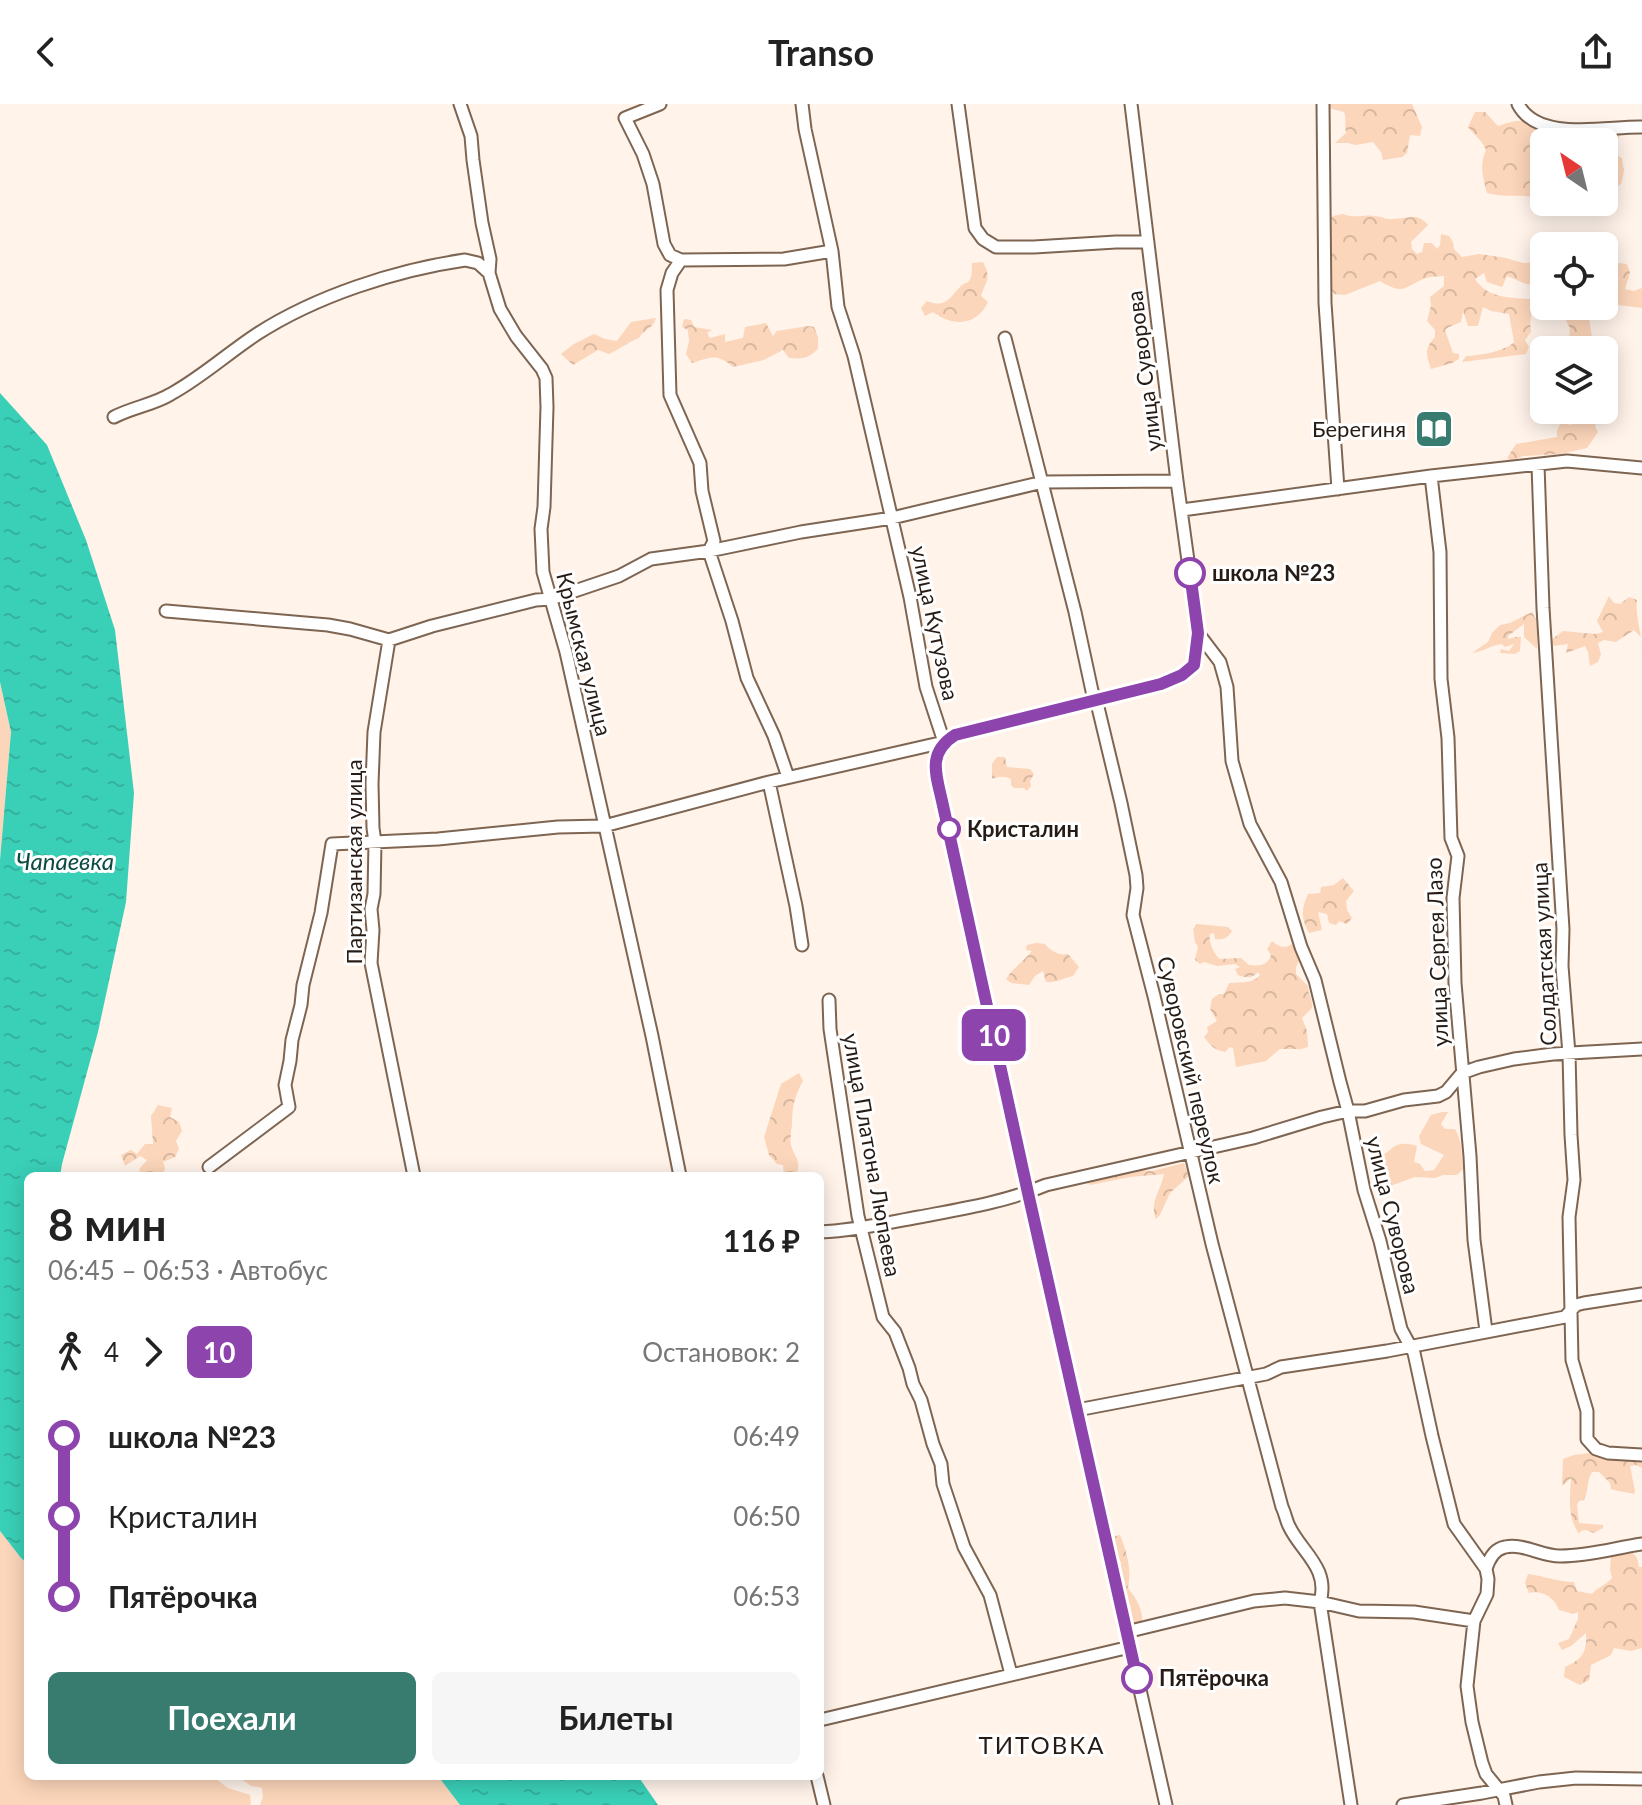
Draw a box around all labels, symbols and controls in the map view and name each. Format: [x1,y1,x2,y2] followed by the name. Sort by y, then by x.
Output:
[24,30,68,74] icon: back
[768,30,874,74] text: Transo
[1574,30,1618,74] icon: share
[1530,128,1618,216] north arrow
[1530,128,1618,424] map controls
[1530,232,1618,320] button: locate
[1120,289,1167,453] street label: улица Суворова
[1530,336,1618,424] button: layers
[1413,408,1455,450] library icon: Берегиня
[1312,415,1406,442] place label: Берегиня
[906,543,965,703] street label: улица Кутузова
[1175,558,1205,588] marker: школа №23
[1212,559,1335,586] place label: школа №23
[551,569,618,739] street label: Крымская улица
[340,759,367,965] street label: Партизанская улица
[967,815,1079,842] place label: Кристалин
[938,818,960,840] marker: Кристалин
[16,846,114,875] water label: Чапаевка
[1420,857,1453,1047] street label: улица Сергея Лазо
[1525,862,1562,1047] street label: Солдатская улица
[1152,954,1231,1187] street label: Суворовский переулок
[958,1009,1030,1061] line badge: 10
[978,1018,1010,1052] text: 10
[838,1031,907,1279] street label: улица Платона Люпаева
[1361,1133,1426,1296] street label: улица Суворова
[48,1198,166,1250] text: 8 мин
[723,1222,800,1258] text: 116 ₽
[48,1254,328,1286] text: 06:45 – 06:53 · Автобус
[48,1330,92,1374] icon: walk
[131,1330,175,1374] icon: forward
[203,1335,236,1369] text: 10
[104,1336,119,1368] text: 4
[642,1336,800,1368] text: Остановок: 2
[108,1418,276,1454] text: школа №23
[733,1420,800,1452] text: 06:49
[108,1498,258,1534] text: Кристалин
[733,1500,800,1532] text: 06:50
[108,1578,258,1614] text: Пятёрочка
[733,1580,800,1612] text: 06:53
[1122,1663,1152,1693] marker: Пятёрочка
[1159,1664,1269,1691] place label: Пятёрочка
[48,1672,416,1764] button: Поехали
[432,1672,800,1764] button: Билеты
[979,1730,1105,1759] district label: ТИТОВКА

